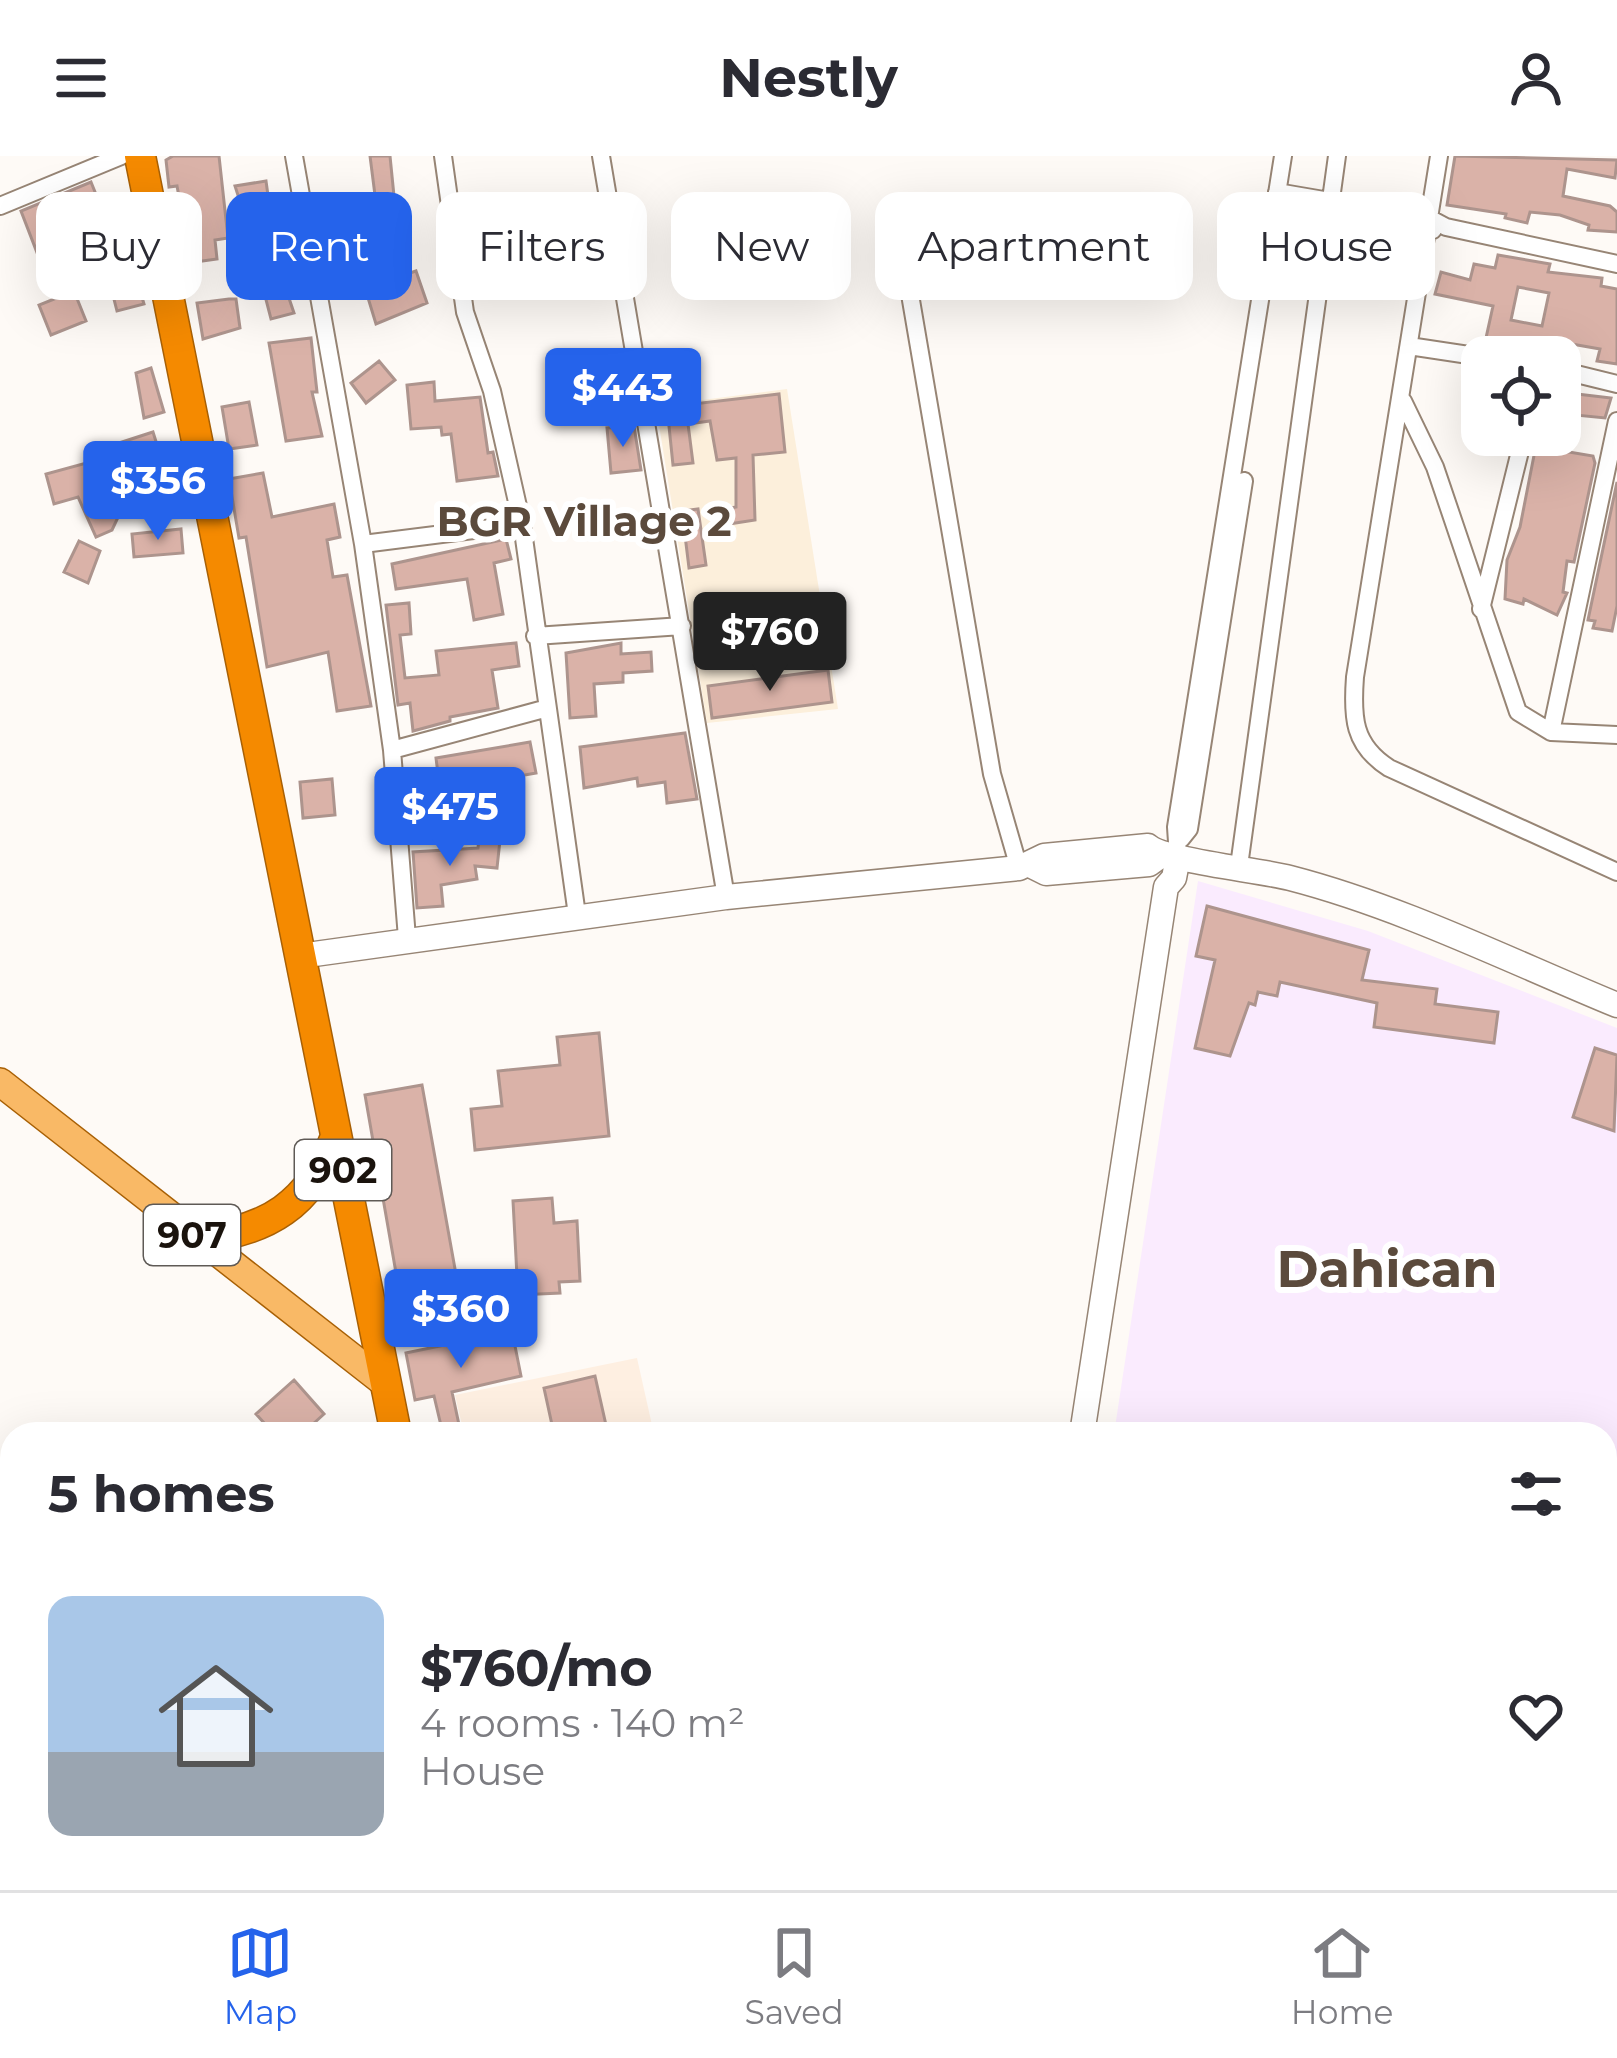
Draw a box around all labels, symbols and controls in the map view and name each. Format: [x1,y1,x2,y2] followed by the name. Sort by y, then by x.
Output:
[48,45,114,111] icon: menu
[719,45,898,111] text: Nestly
[1503,45,1569,111] icon: person
[36,192,202,300] chip: Buy
[226,192,412,300] chip: Rent
[436,192,647,300] chip: Filters
[671,192,851,300] chip: New
[875,192,1193,300] chip: Apartment
[1217,192,1435,300] chip: House
[1461,336,1581,456] map controls
[1461,336,1581,456] button: locate
[552,348,694,450] pin: $443
[572,363,674,411] text: $443
[87,441,229,543] pin: $356
[110,456,206,504] text: $356
[437,495,731,547] district label: BGR Village 2
[699,592,841,694] pin: $760
[720,607,820,655] text: $760
[379,767,521,869] pin: $475
[401,782,499,830] text: $475
[295,1140,391,1200] road number: 902
[144,1205,240,1265] road number: 907
[1276,1238,1498,1300] district label: Dahican
[390,1269,532,1371] pin: $360
[411,1284,511,1332] text: $360
[1503,1461,1569,1527] icon: filters
[48,1463,275,1525] text: 5 homes
[420,1637,653,1699] text: $760/mo
[144,1644,288,1788] icon: home
[1503,1683,1569,1749] icon: heart
[420,1699,745,1747] text: 4 rooms · 140 m²
[420,1747,545,1795] text: House
[224,1920,297,2032] tab: Map
[744,1920,844,2032] tab: Saved
[1291,1920,1393,2032] tab: Home

